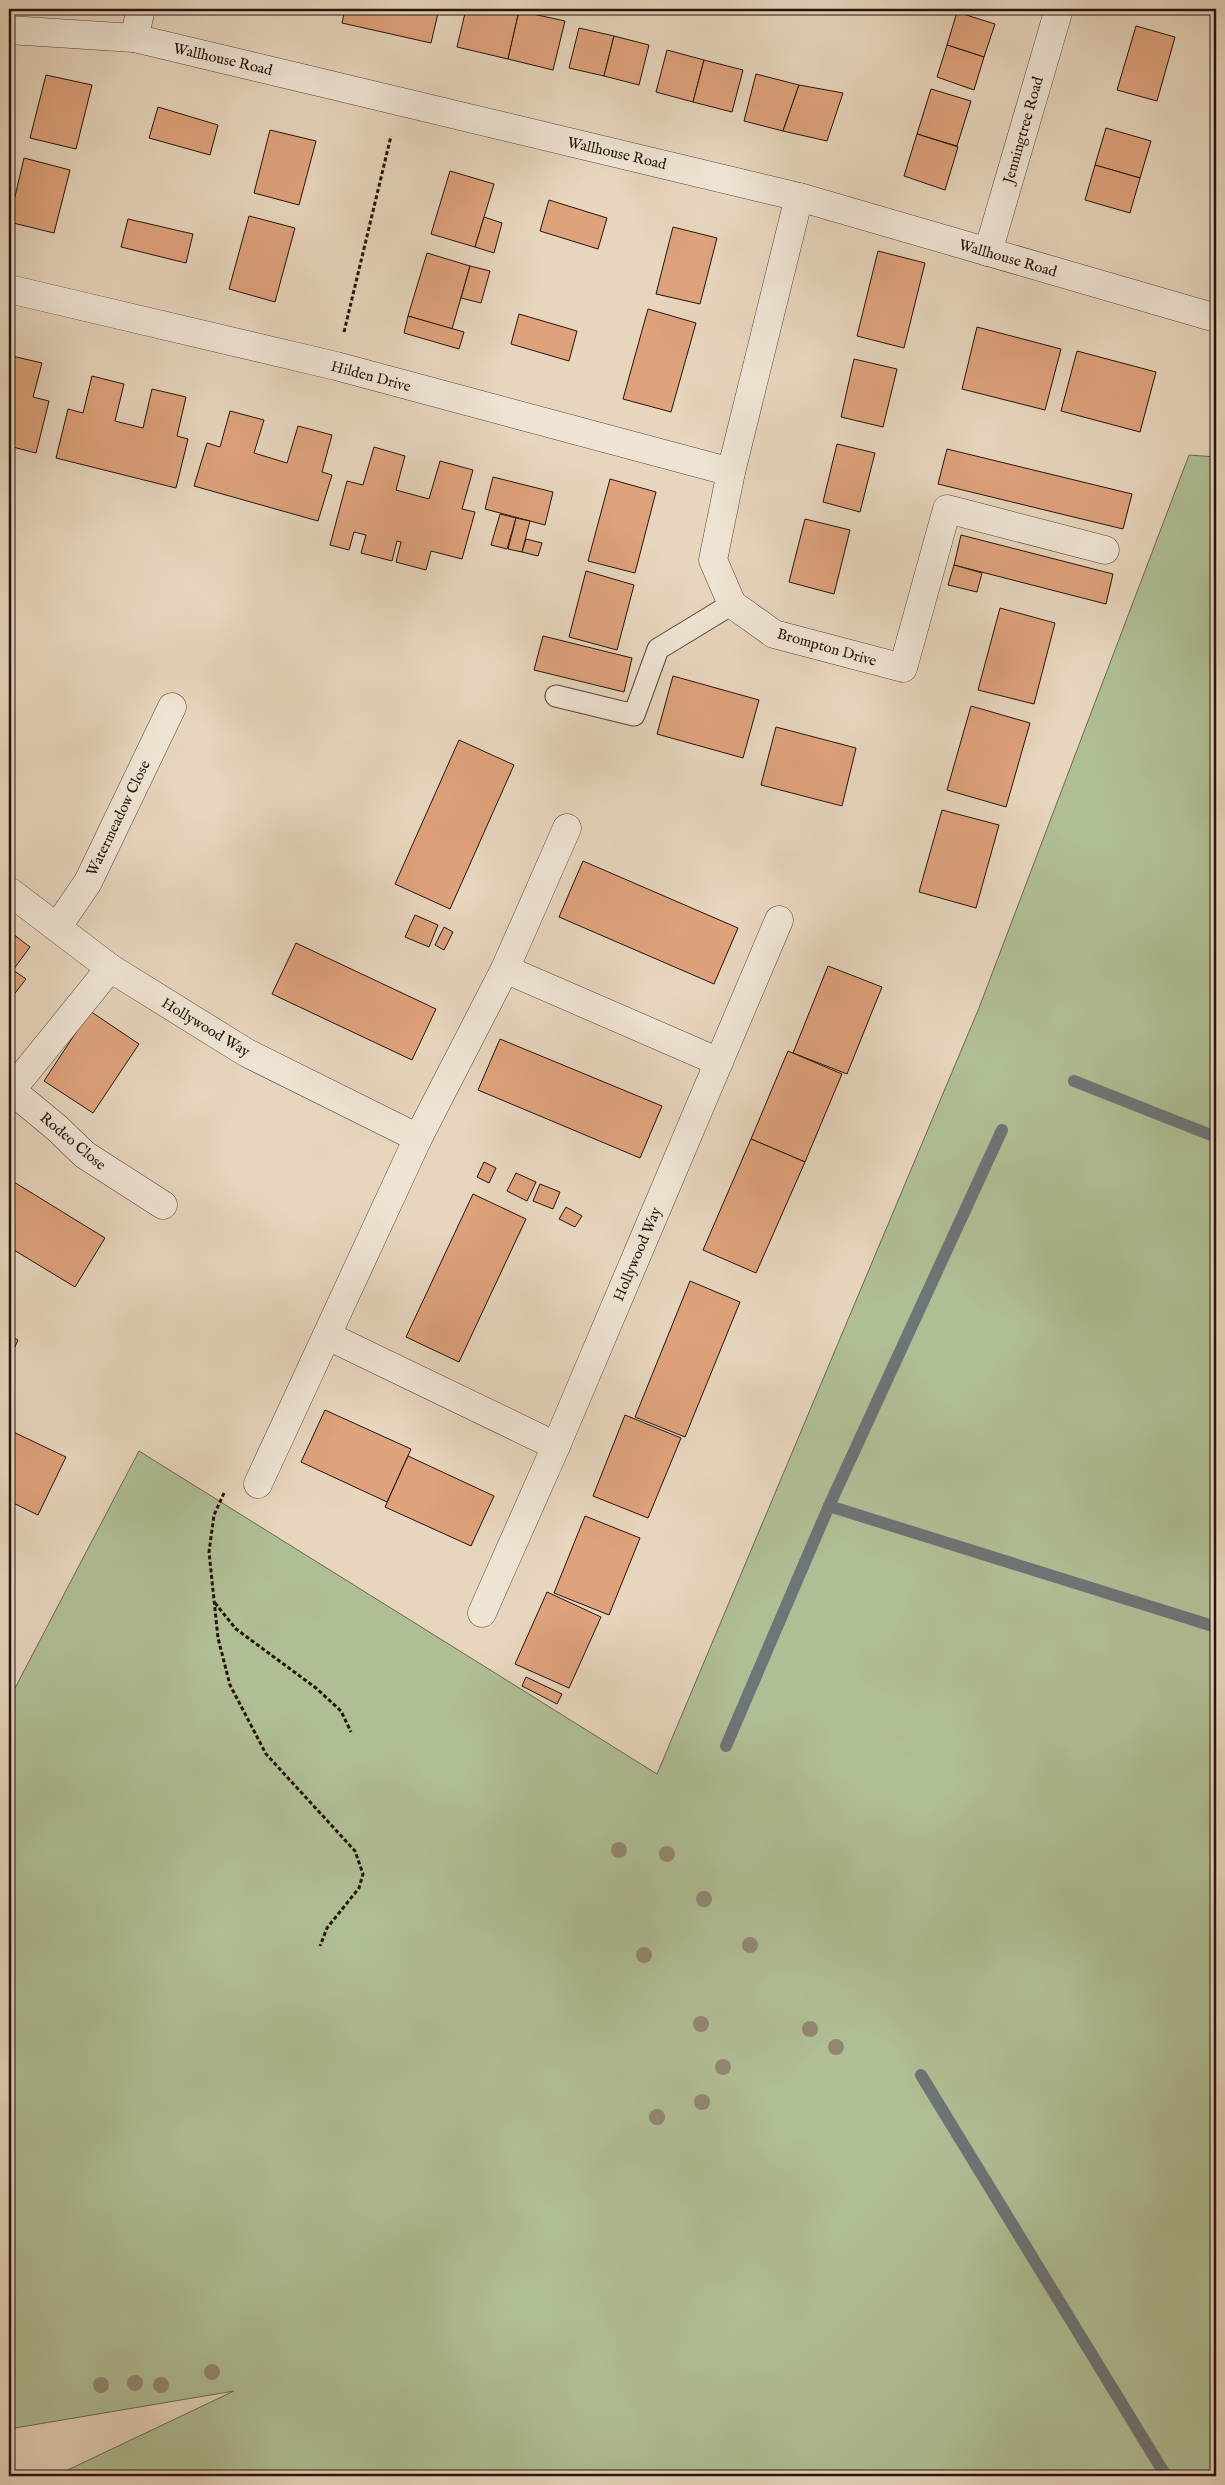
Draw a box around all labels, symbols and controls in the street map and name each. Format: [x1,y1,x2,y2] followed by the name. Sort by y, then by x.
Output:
[171,39,275,80] street label: Wallhouse Road
[999,73,1048,188] street label: Jenningtree Road
[565,133,669,174] street label: Wallhouse Road
[957,235,1060,282] street label: Wallhouse Road
[329,357,413,396] street label: Hilden Drive
[775,624,879,671] street label: Brompton Drive
[82,757,155,879] street label: Watermeadow Close
[158,993,254,1062] street label: Hollywood Way
[36,1108,110,1175] street label: Rodeo Close
[609,1204,666,1304] street label: Hollywood Way

